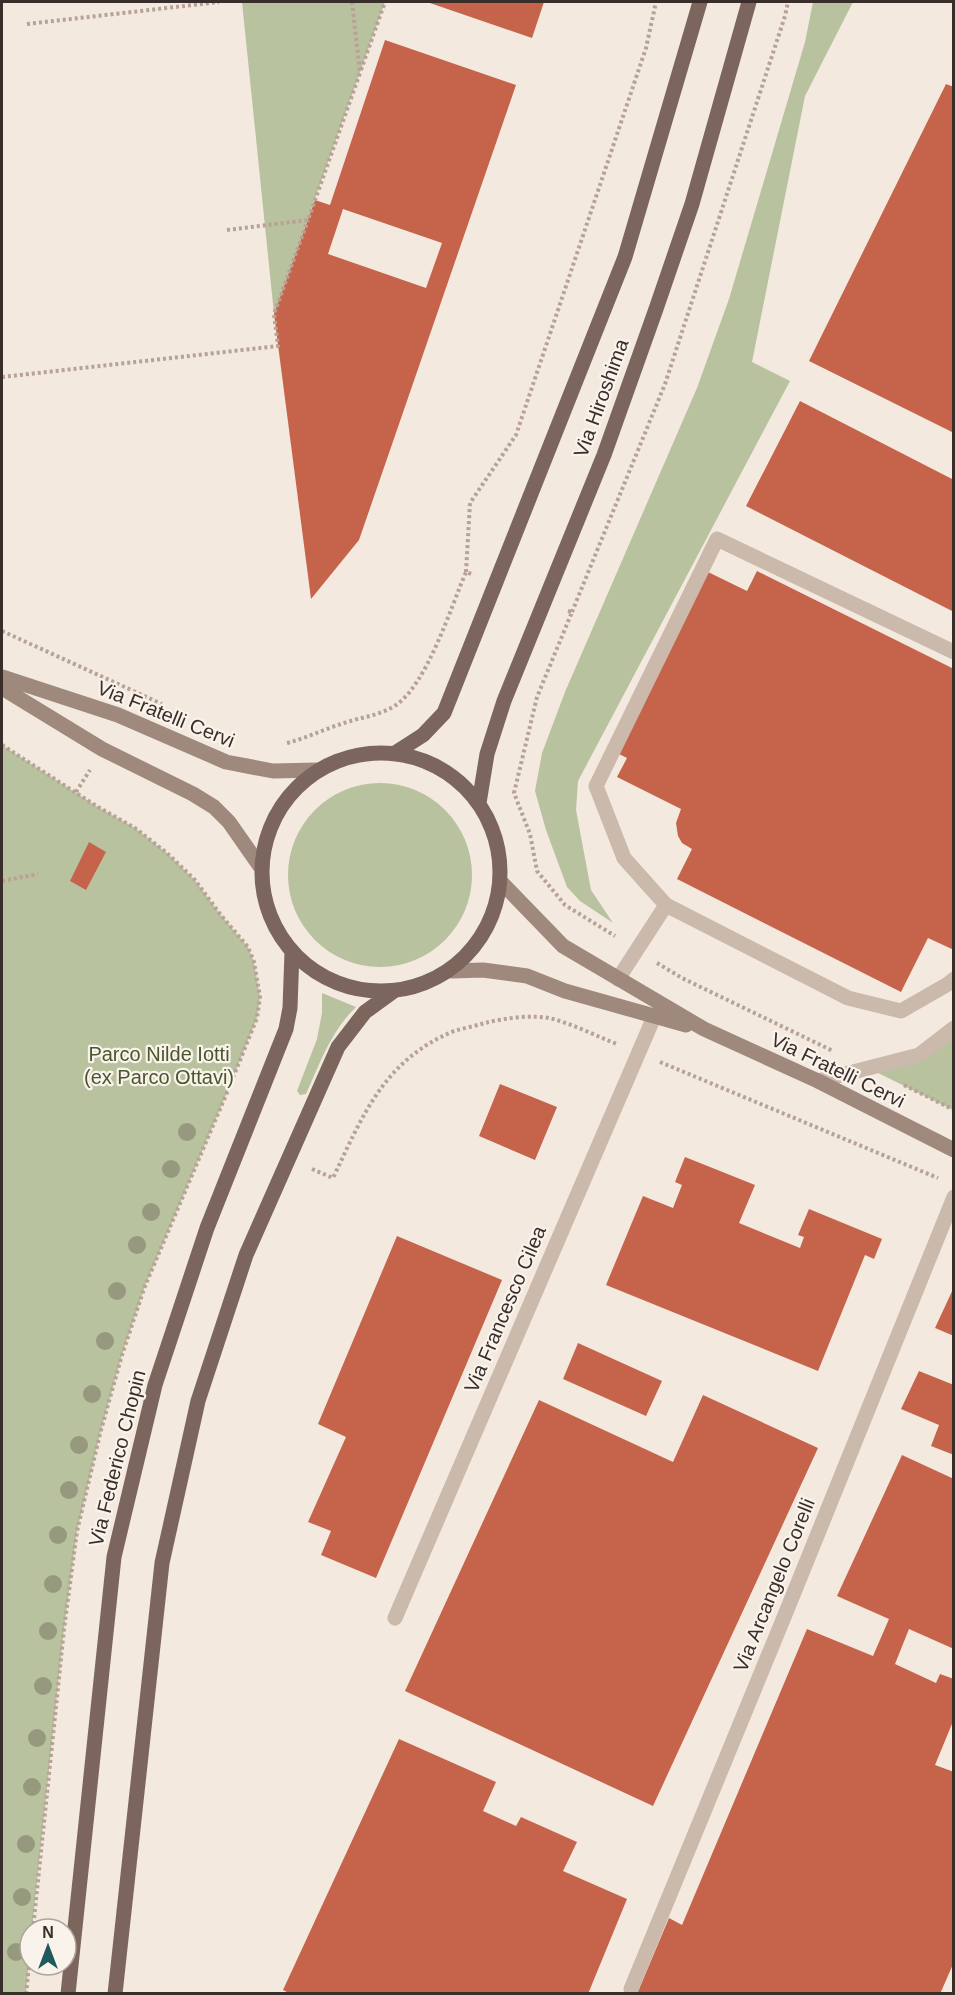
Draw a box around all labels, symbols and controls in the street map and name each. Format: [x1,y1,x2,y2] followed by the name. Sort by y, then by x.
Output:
[569,335,633,460] street label: Via Hiroshima
[94,676,238,752] street label: Via Fratelli Cervi
[767,1028,909,1112] street label: Via Fratelli Cervi
[84,1043,234,1088] park label: Parco Nilde Iotti (ex Parco Ottavi)
[460,1222,550,1396] street label: Via Francesco Cilea
[84,1368,150,1548] street label: Via Federico Chopin
[729,1495,819,1675] street label: Via Arcangelo Corelli
[18,1917,78,1977] north arrow
[42,1924,54,1941] text: N

